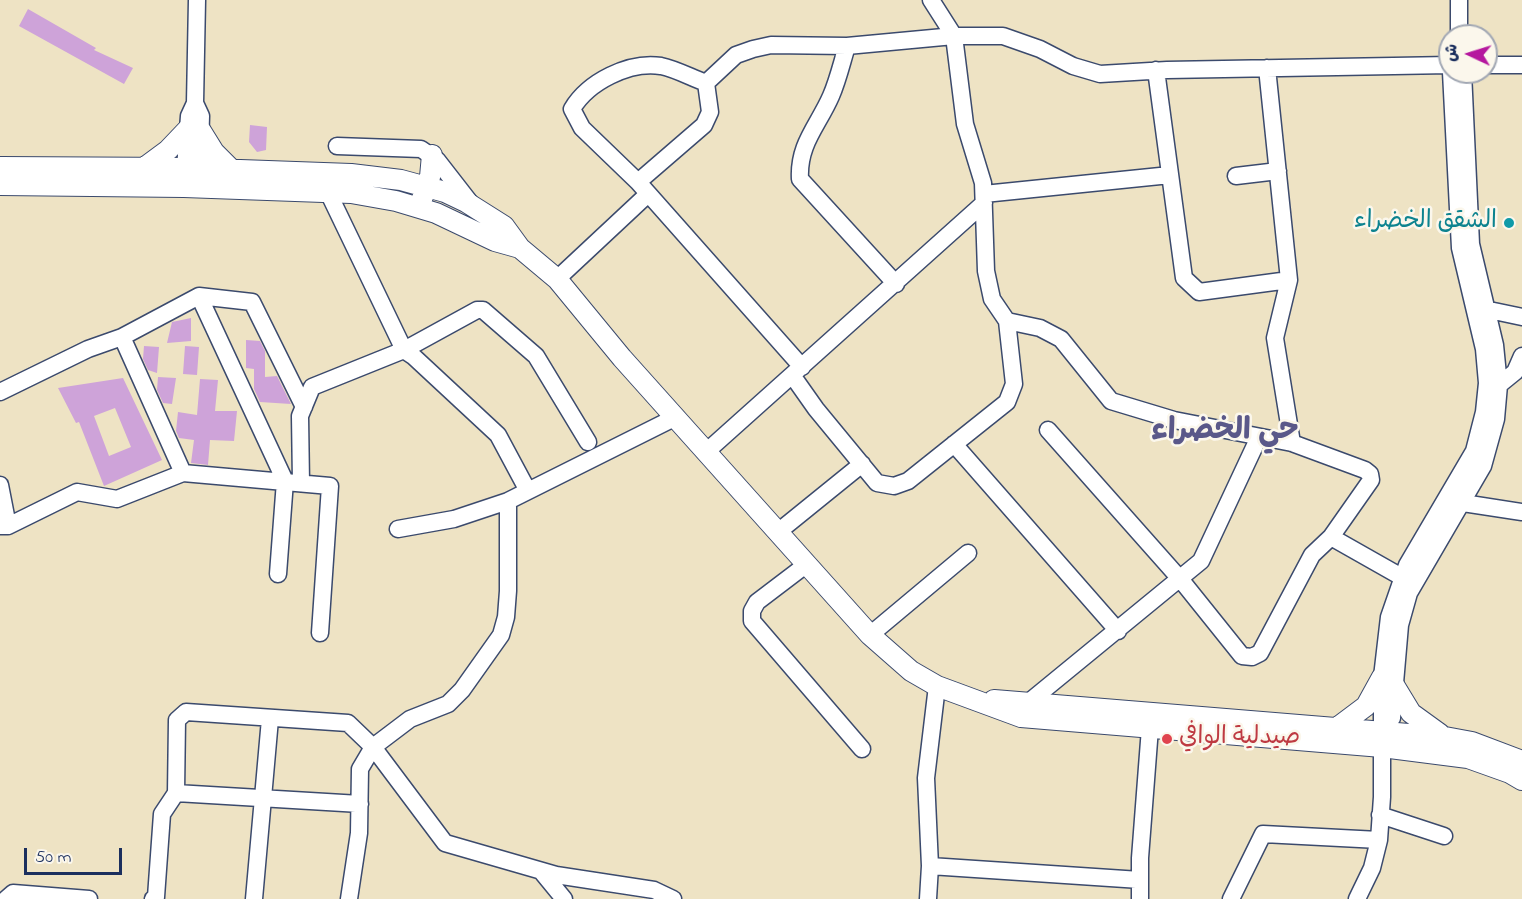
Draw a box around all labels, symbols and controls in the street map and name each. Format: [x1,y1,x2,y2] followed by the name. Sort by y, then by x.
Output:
[1438,24,1498,84] north arrow
[1439,43,1465,63] text: ش
[1354,209,1497,237] place label: الشقق الخضراء
[1502,216,1516,230] marker: الشقق الخضراء
[1151,415,1299,451] district label: حي الخضراء
[1179,725,1300,753] place label: صيدلية الوافي
[1160,732,1174,746] marker: صيدلية الوافي
[27,836,124,874] scale bar
[35,845,72,871] text: 50 m

